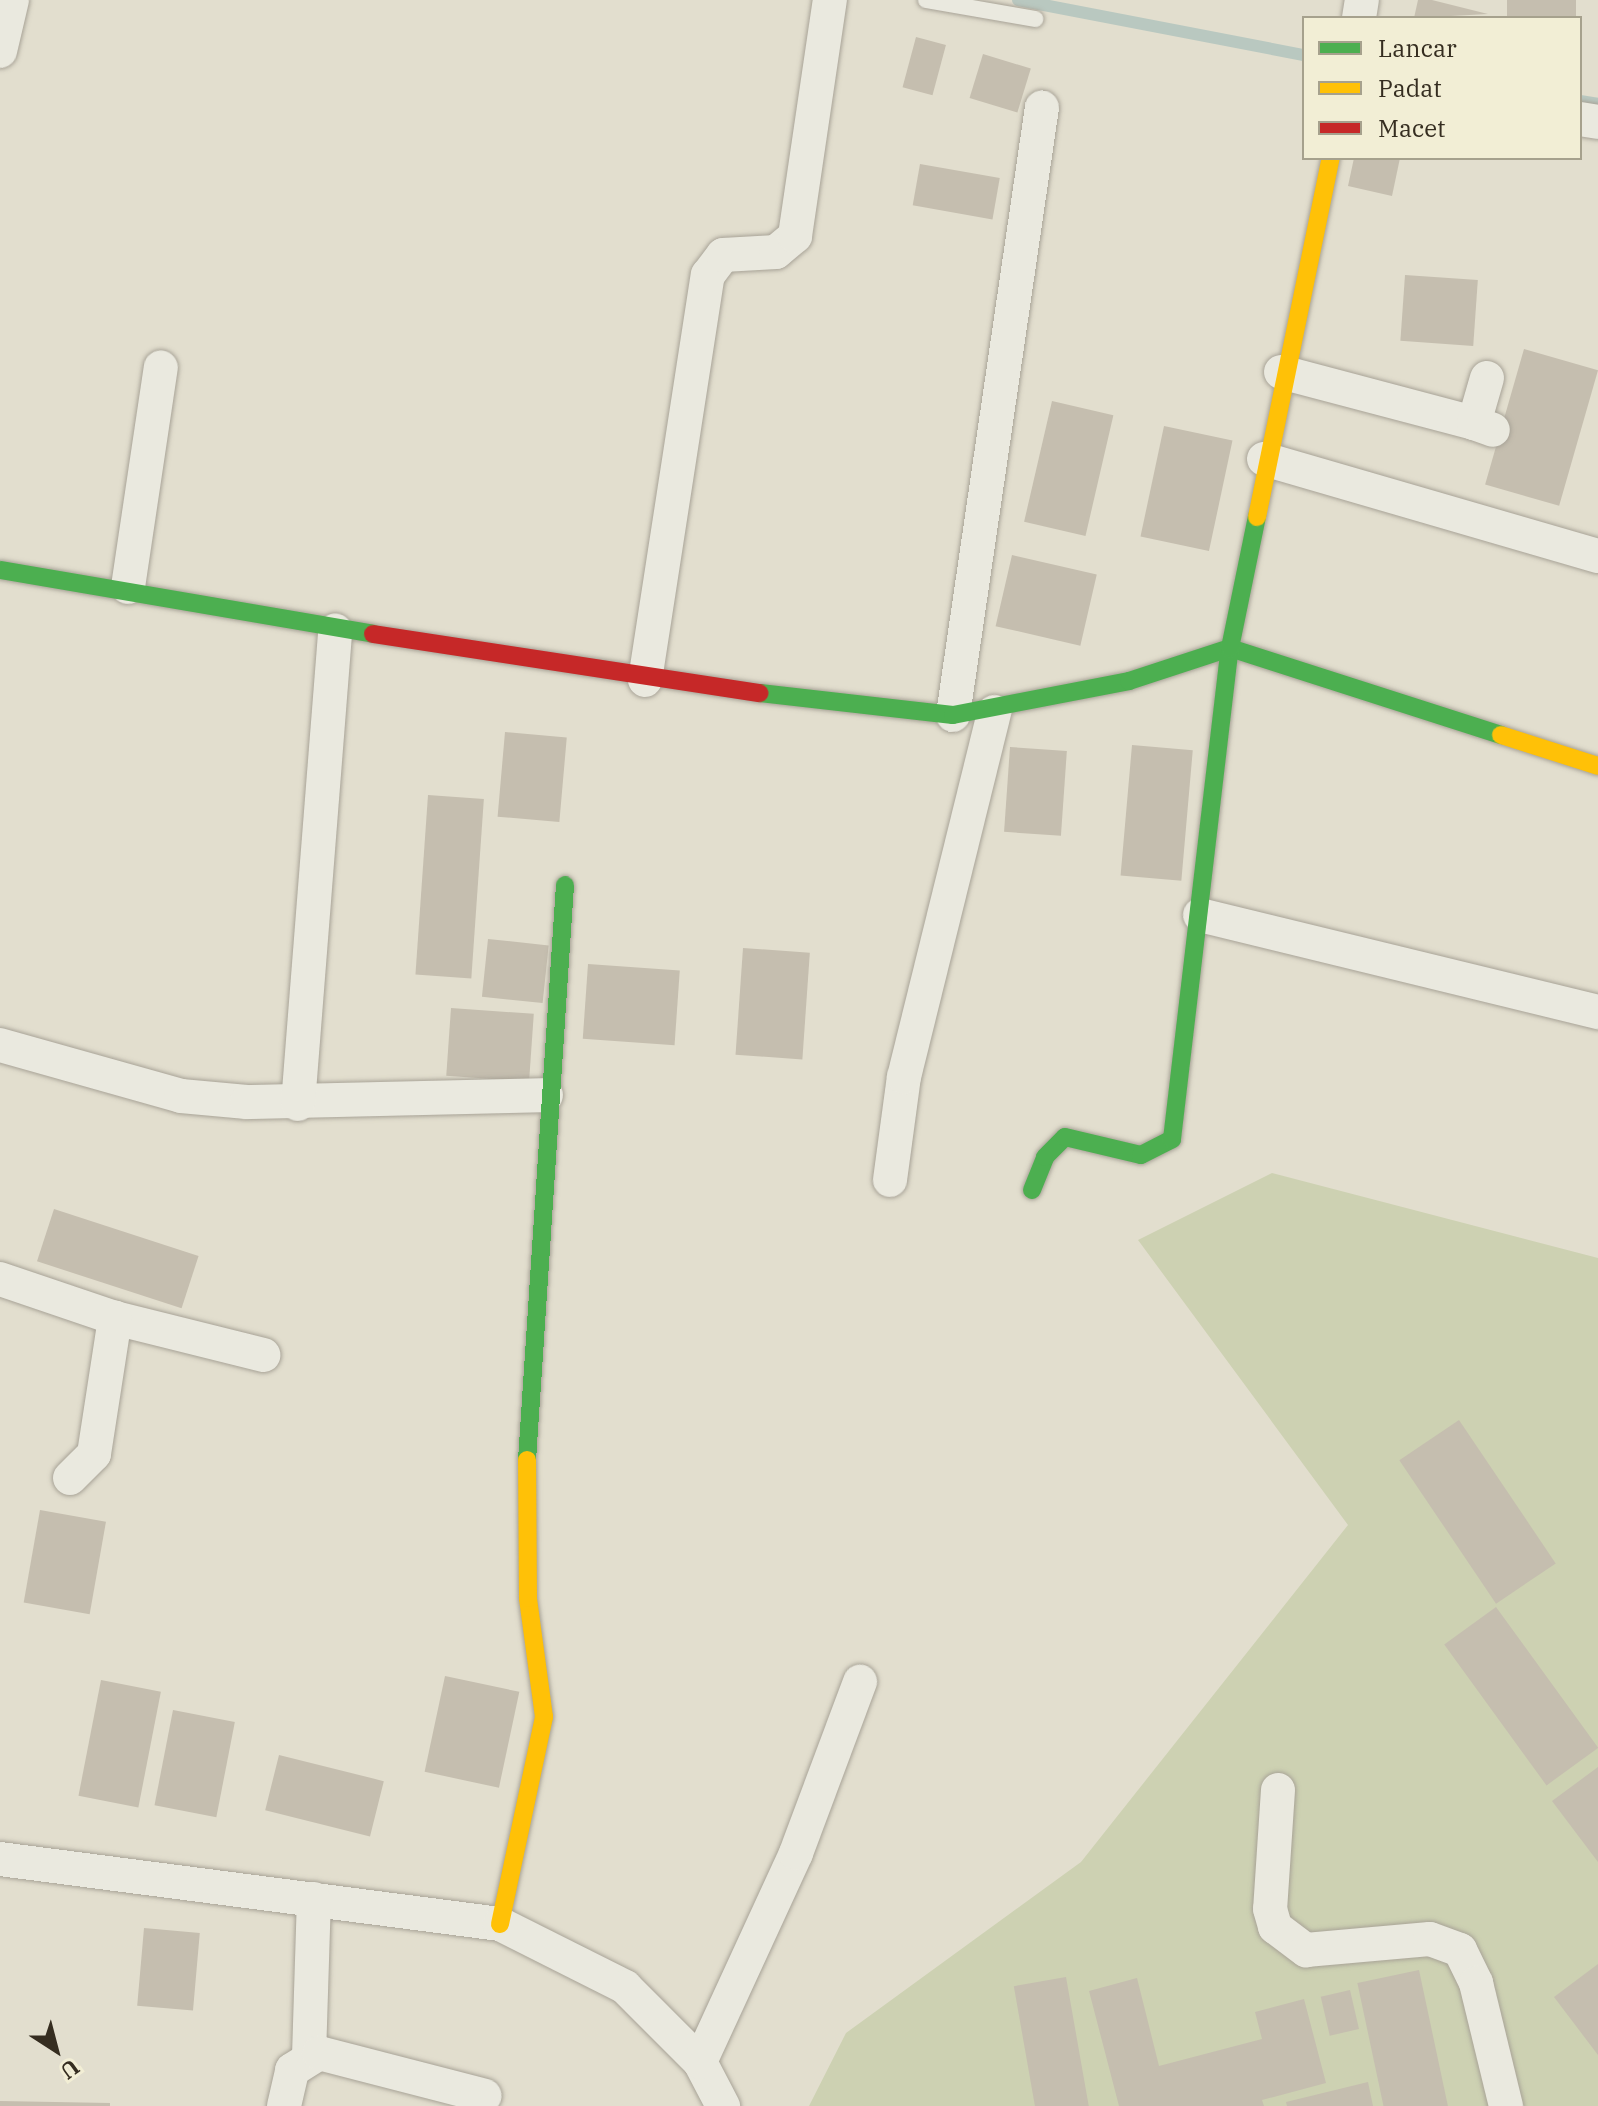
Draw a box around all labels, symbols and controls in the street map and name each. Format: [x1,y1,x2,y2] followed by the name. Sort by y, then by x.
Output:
[1302,16,1582,160] legend
[1378,32,1457,64] text: Lancar
[1378,72,1442,104] text: Padat
[1378,112,1446,144] text: Macet
[16,2010,96,2090] north arrow
[55,2053,86,2087] text: U

